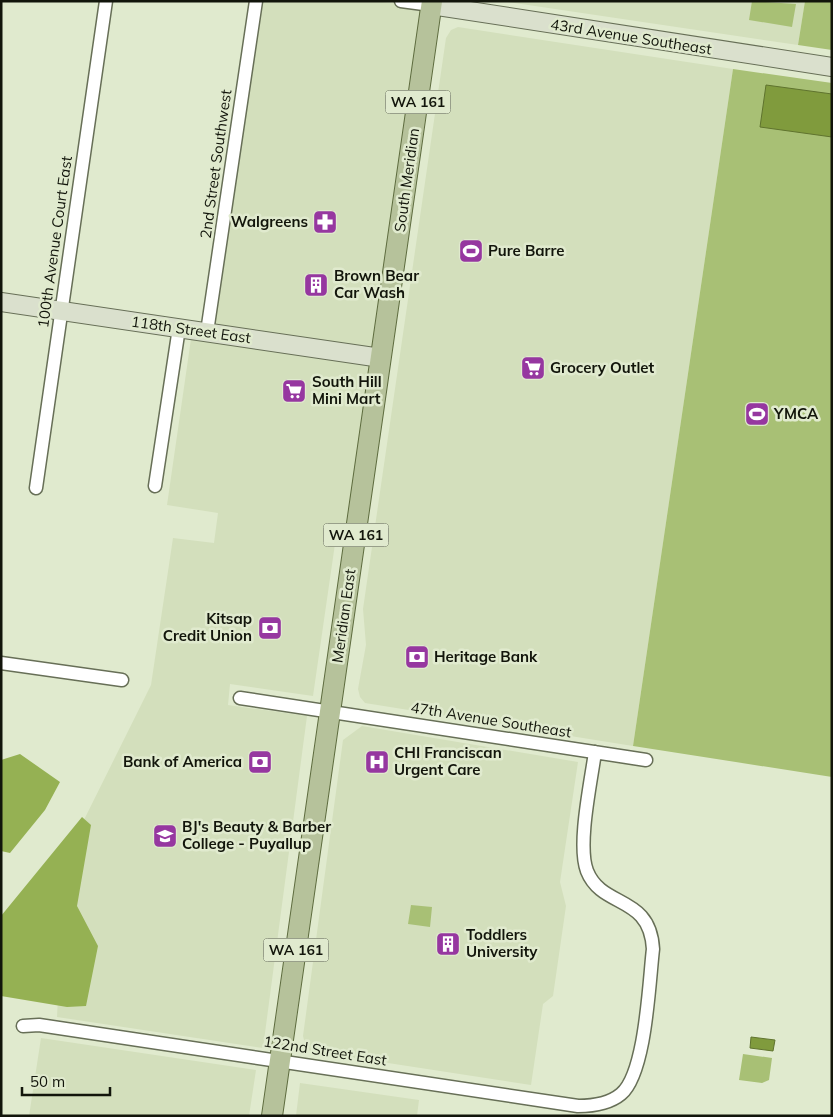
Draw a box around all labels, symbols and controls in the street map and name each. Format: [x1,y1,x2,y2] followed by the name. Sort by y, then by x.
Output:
[549,14,713,59] street label: 43rd Avenue Southeast
[196,88,235,240] street label: 2nd Street Southwest
[386,90,450,114] road number: WA 161
[390,127,423,233] street label: South Meridian
[33,155,76,329] street label: 100th Avenue Court East
[312,209,338,235] pharmacy icon: Walgreens
[231,212,308,231] place label: Walgreens
[458,238,484,264] sports icon: Pure Barre
[488,241,564,260] place label: Pure Barre
[334,266,419,302] place label: Brown Bear Car Wash
[303,272,329,298] building icon: Brown Bear Car Wash
[130,312,252,347] street label: 118th Street East
[520,355,546,381] supermarket icon: Grocery Outlet
[550,358,655,377] place label: Grocery Outlet
[312,372,382,408] place label: South Hill Mini Mart
[281,378,307,404] supermarket icon: South Hill Mini Mart
[744,401,770,427] sports icon: YMCA
[773,404,819,423] place label: YMCA
[324,524,388,546] road number: WA 161
[328,568,359,664] street label: Meridian East
[163,609,252,645] place label: Kitsap Credit Union
[257,615,283,641] bank icon: Kitsap Credit Union
[404,644,430,670] bank icon: Heritage Bank
[434,647,538,666] place label: Heritage Bank
[409,697,573,742] street label: 47th Avenue Southeast
[394,743,502,779] place label: CHI Franciscan Urgent Care
[247,749,273,775] bank icon: Bank of America
[364,749,390,775] hospital icon: CHI Franciscan Urgent Care
[123,752,242,771] place label: Bank of America
[182,817,331,853] place label: BJ's Beauty & Barber College - Puyallup
[152,823,178,849] school or university icon: BJ's Beauty & Barber College - Puyallup
[466,925,538,961] place label: Toddlers University
[435,931,461,957] building icon: Toddlers University
[264,938,328,962] road number: WA 161
[262,1031,388,1070] street label: 122nd Street East
[22,1064,110,1096] scale bar
[30,1072,65,1091] text: 50 m

